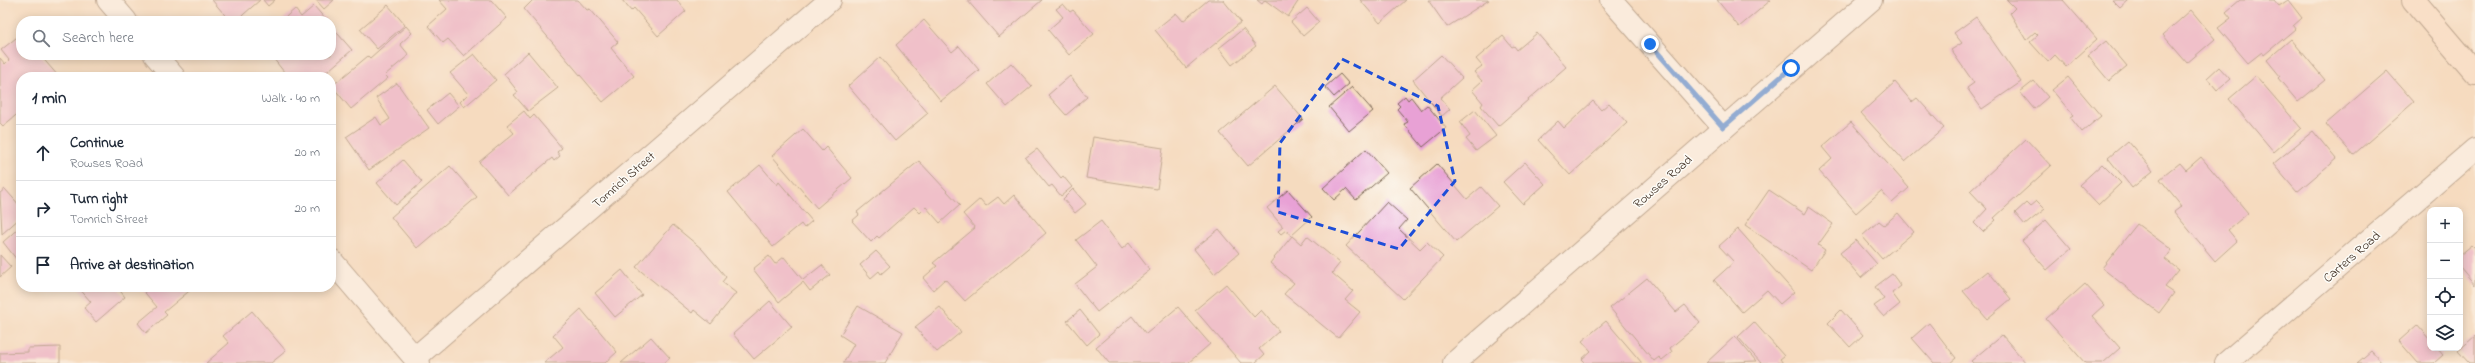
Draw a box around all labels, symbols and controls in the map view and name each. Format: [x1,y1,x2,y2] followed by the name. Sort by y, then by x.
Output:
[16,16,336,60] search box
[30,27,52,49] icon: search
[62,27,134,49] text: Search here
[1641,35,1659,53] route end
[1782,59,1800,77] route start
[32,86,66,111] text: 1 min
[261,89,320,108] text: Walk · 40 m
[70,132,124,154] text: Continue
[32,142,54,164] icon: ahead
[295,143,320,162] text: 20 m
[588,147,660,213] street label: Tomrich Street
[1629,151,1697,213] street label: Rowses Road
[70,154,143,173] text: Rowses Road
[70,188,128,210] text: Turn right
[32,198,54,220] icon: right
[295,199,320,218] text: 20 m
[2427,207,2463,351] map controls
[2427,207,2463,243] button: +
[70,210,148,229] text: Tomrich Street
[2319,226,2385,287] street label: Carters Road
[2427,243,2463,279] button: −
[32,254,54,276] icon: arrive
[70,254,194,276] text: Arrive at destination
[2427,279,2463,315] button: locate
[2427,315,2463,351] button: layers

